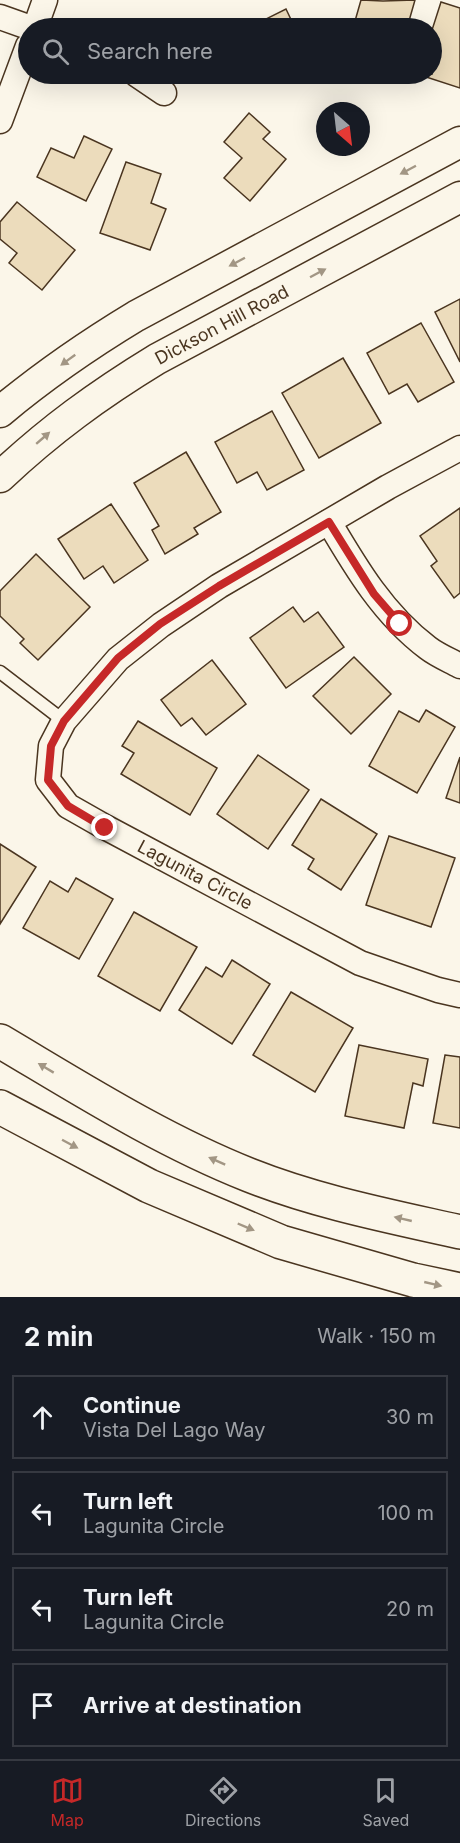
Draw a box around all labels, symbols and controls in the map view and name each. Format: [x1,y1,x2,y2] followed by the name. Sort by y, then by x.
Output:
[18,18,442,84] search box
[39,35,72,68] icon: search
[87,38,213,64] text: Search here
[316,102,370,156] north arrow
[400,165,417,175] one-way arrow
[228,257,245,267] one-way arrow
[310,268,327,278] one-way arrow
[151,280,292,369] street label: Dickson Hill Road
[60,354,76,366] one-way arrow
[36,431,51,445] one-way arrow
[386,610,412,636] route start
[91,814,117,840] route end
[134,835,256,914] street label: Lagunita Circle
[38,1063,54,1074] one-way arrow
[62,1139,79,1149] one-way arrow
[209,1157,226,1166] one-way arrow
[394,1214,412,1224] one-way arrow
[238,1223,255,1232] one-way arrow
[423,1280,442,1289] one-way arrow
[24,1321,94,1352] text: 2 min
[317,1324,436,1348] text: Walk · 150 m
[83,1392,181,1418] text: Continue
[26,1401,59,1434] icon: ahead
[386,1405,434,1429] text: 30 m
[83,1418,266,1442] text: Vista Del Lago Way
[83,1488,173,1514] text: Turn left
[26,1497,59,1530] icon: left
[377,1501,434,1525] text: 100 m
[83,1514,224,1538] text: Lagunita Circle
[83,1584,173,1610] text: Turn left
[26,1593,59,1626] icon: left
[386,1597,434,1621] text: 20 m
[83,1610,224,1634] text: Lagunita Circle
[26,1689,59,1722] icon: arrive
[83,1692,302,1718] text: Arrive at destination
[51,1774,84,1830] tab: Map
[185,1774,261,1830] tab: Directions
[363,1774,409,1830] tab: Saved

